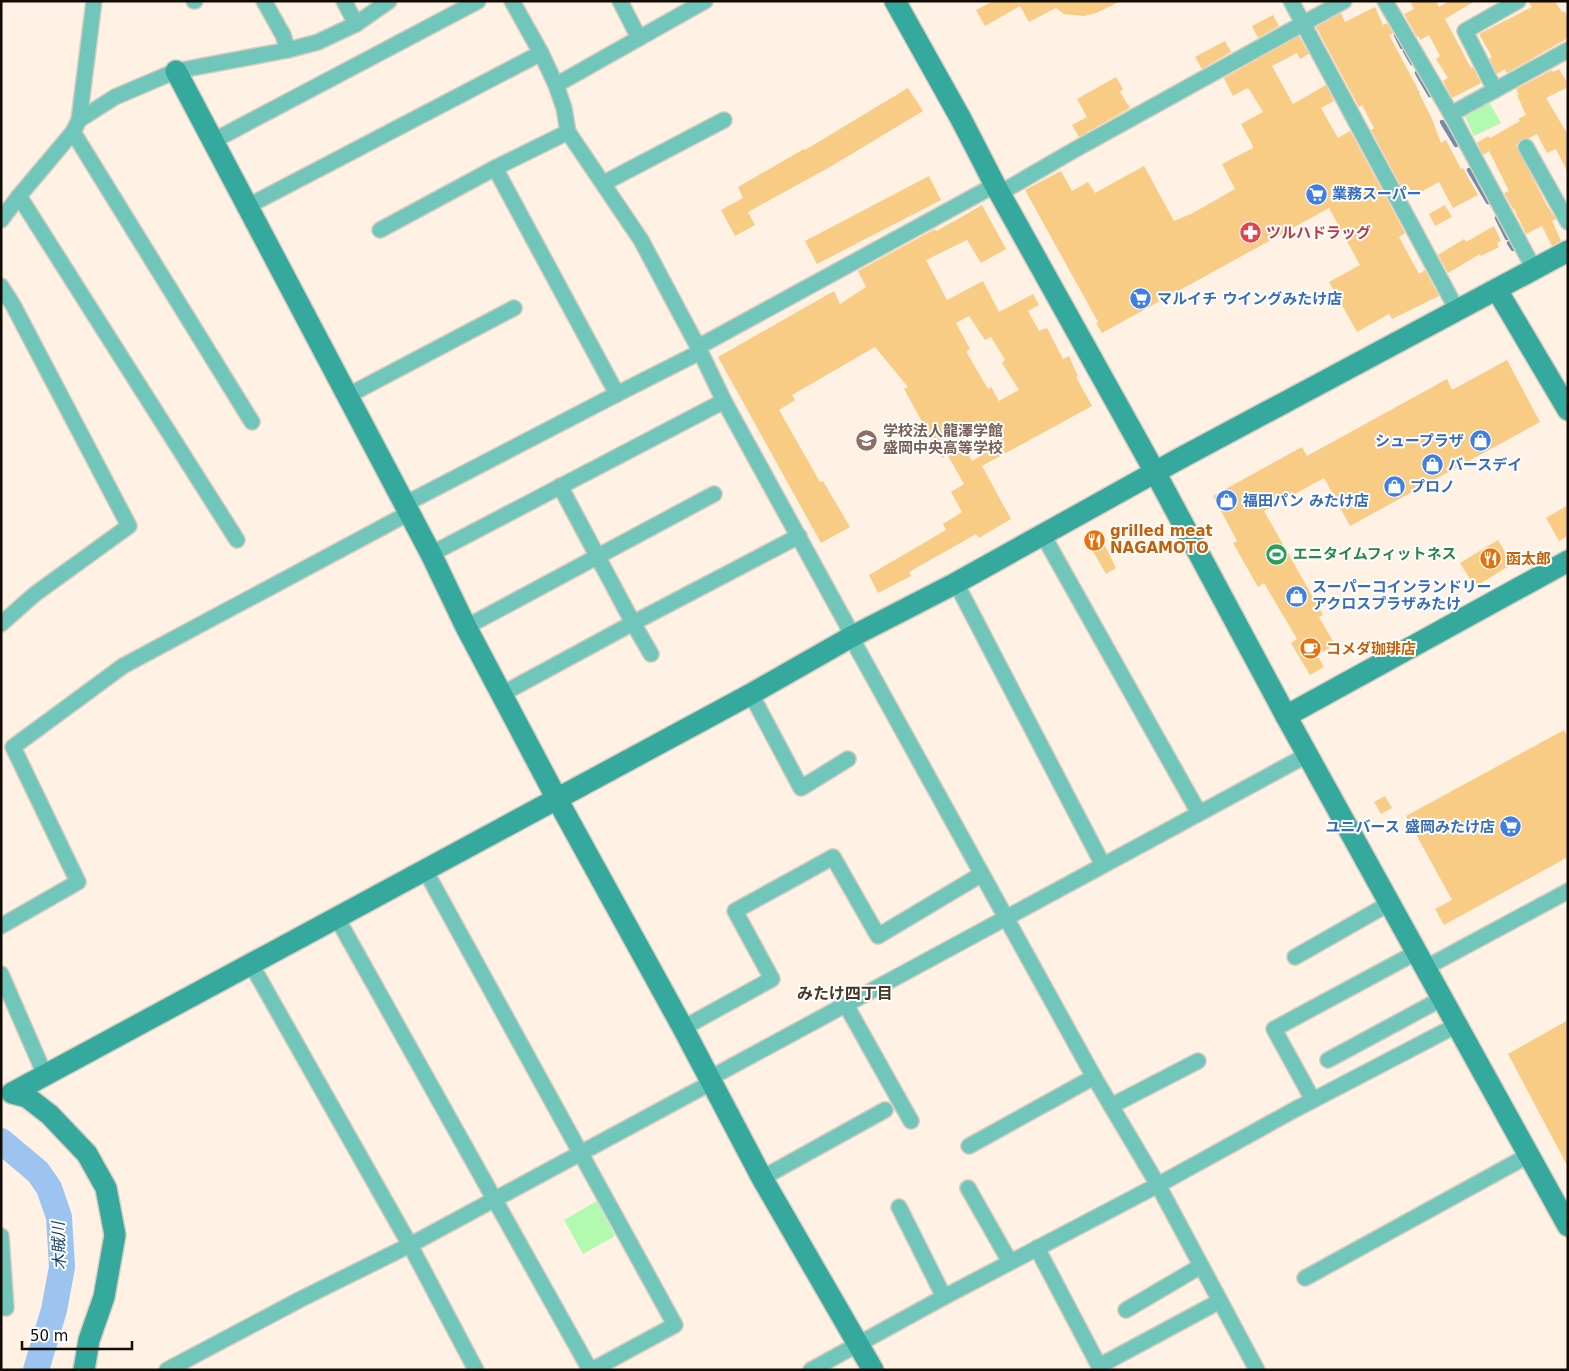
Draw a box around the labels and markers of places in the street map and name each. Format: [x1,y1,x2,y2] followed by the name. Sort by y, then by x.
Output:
[1304,182,1328,206] supermarket icon: 業務スーパー
[1332,185,1422,203] place label: 業務スーパー
[1238,221,1262,245] pharmacy icon: ツルハドラッグ
[1266,224,1371,242] place label: ツルハドラッグ
[1129,287,1153,311] supermarket icon: マルイチ ウイングみたけ店
[1157,290,1342,308] place label: マルイチ ウイングみたけ店
[883,422,1003,457] place label: 学校法人龍澤学館 盛岡中央高等学校
[855,428,879,452] school or university icon: 学校法人龍澤学館 盛岡中央高等学校
[1468,429,1492,453] shop icon: シュープラザ
[1375,432,1464,450] place label: シュープラザ
[1420,453,1444,477] shop icon: バースデイ
[1448,456,1522,474] place label: バースデイ
[1382,475,1406,499] shop icon: プロノ
[1410,478,1455,496] place label: プロノ
[1215,489,1239,513] shop icon: 福田パン みたけ店
[1242,492,1369,510] place label: 福田パン みたけ店
[1110,522,1213,557] place label: grilled meat NAGAMOTO
[1082,528,1106,552] restaurant icon: grilled meat NAGAMOTO
[1265,542,1289,566] sports icon: エニタイムフィットネス
[1293,545,1457,563] place label: エニタイムフィットネス
[1478,547,1502,571] restaurant icon: 函太郎
[1506,550,1551,568] place label: 函太郎
[1312,578,1492,613] place label: スーパーコインランドリー アクロスプラザみたけ
[1284,584,1308,608] shop icon: スーパーコインランドリー アクロスプラザみたけ
[1298,637,1322,661] cafe icon: コメダ珈琲店
[1326,640,1416,658] place label: コメダ珈琲店
[1499,815,1523,839] supermarket icon: ユニバース 盛岡みたけ店
[1326,818,1495,836] place label: ユニバース 盛岡みたけ店

